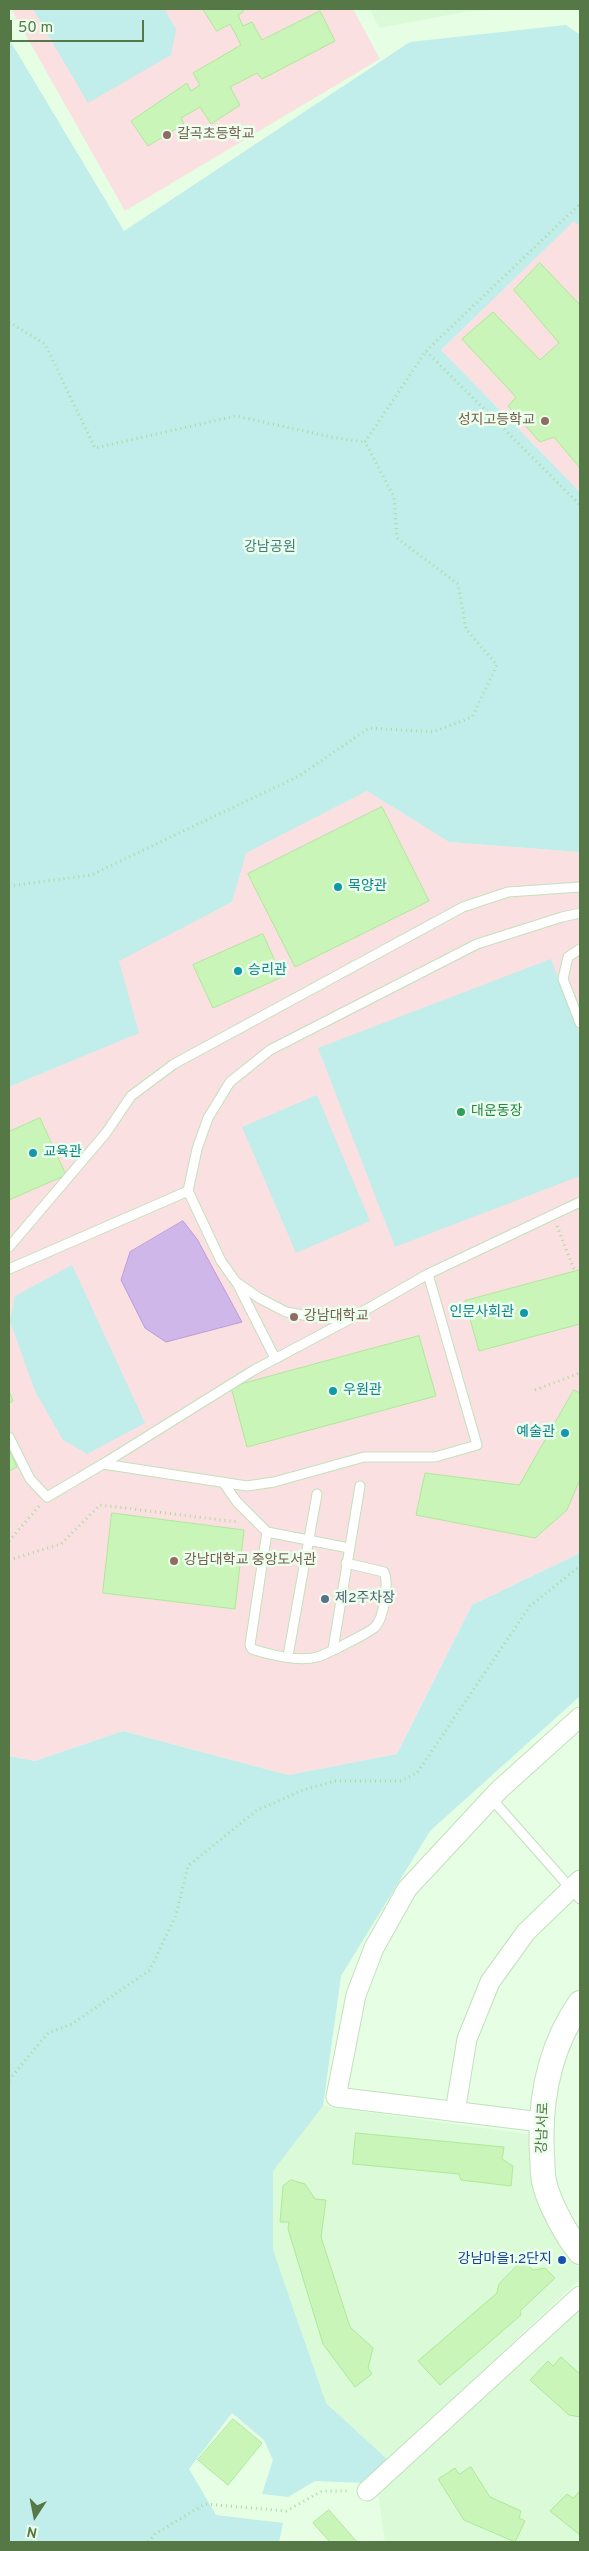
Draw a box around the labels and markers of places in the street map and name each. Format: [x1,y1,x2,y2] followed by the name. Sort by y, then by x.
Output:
[177,127,254,143] place label: 갈곡초등학교
[161,129,173,141] marker: 갈곡초등학교
[458,413,535,429] place label: 성지고등학교
[539,415,551,427] marker: 성지고등학교
[348,879,387,895] place label: 목양관
[332,881,344,893] marker: 목양관
[248,963,287,979] place label: 승리관
[232,965,244,977] marker: 승리관
[471,1104,523,1120] place label: 대운동장
[455,1106,467,1118] marker: 대운동장
[43,1145,82,1161] place label: 교육관
[27,1147,39,1159] marker: 교육관
[450,1305,514,1321] place label: 인문사회관
[518,1307,530,1319] marker: 인문사회관
[304,1309,368,1325] place label: 강남대학교
[288,1311,300,1323] marker: 강남대학교
[343,1383,382,1399] place label: 우원관
[327,1385,339,1397] marker: 우원관
[516,1425,555,1441] place label: 예술관
[559,1427,571,1439] marker: 예술관
[184,1553,316,1569] place label: 강남대학교 중앙도서관
[168,1555,180,1567] marker: 강남대학교 중앙도서관
[335,1591,395,1607] place label: 제2주차장
[319,1593,331,1605] marker: 제2주차장
[458,2252,552,2268] place label: 강남마을1.2단지
[556,2254,568,2266] marker: 강남마을1.2단지

